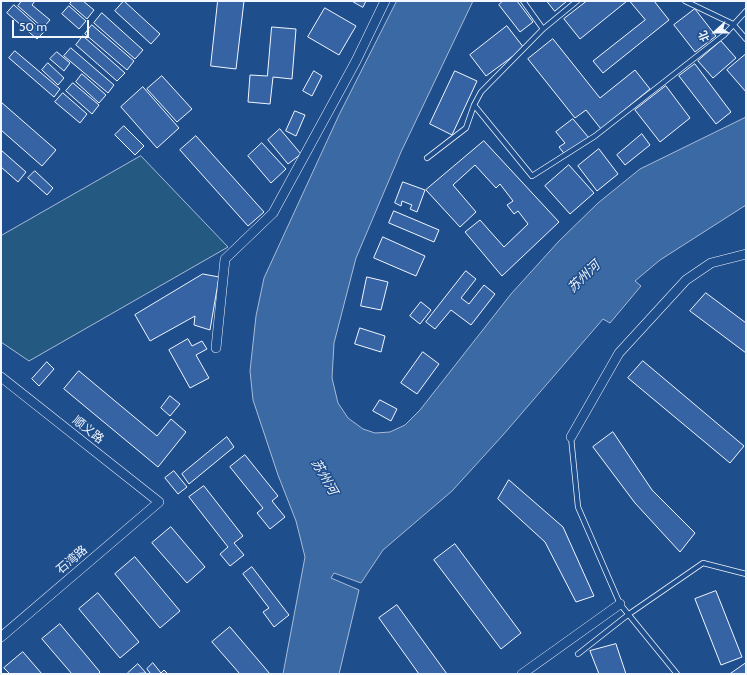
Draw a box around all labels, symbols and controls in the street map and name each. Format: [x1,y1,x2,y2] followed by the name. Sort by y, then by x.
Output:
[14,12,91,38] scale bar
[695,12,735,52] north arrow
[19,19,47,34] text: 50 m
[695,29,712,44] text: 北
[565,258,603,296] water label: 苏州河
[69,413,107,447] street label: 顺义路
[307,456,341,498] water label: 苏州河
[54,543,90,577] street label: 石湾路

